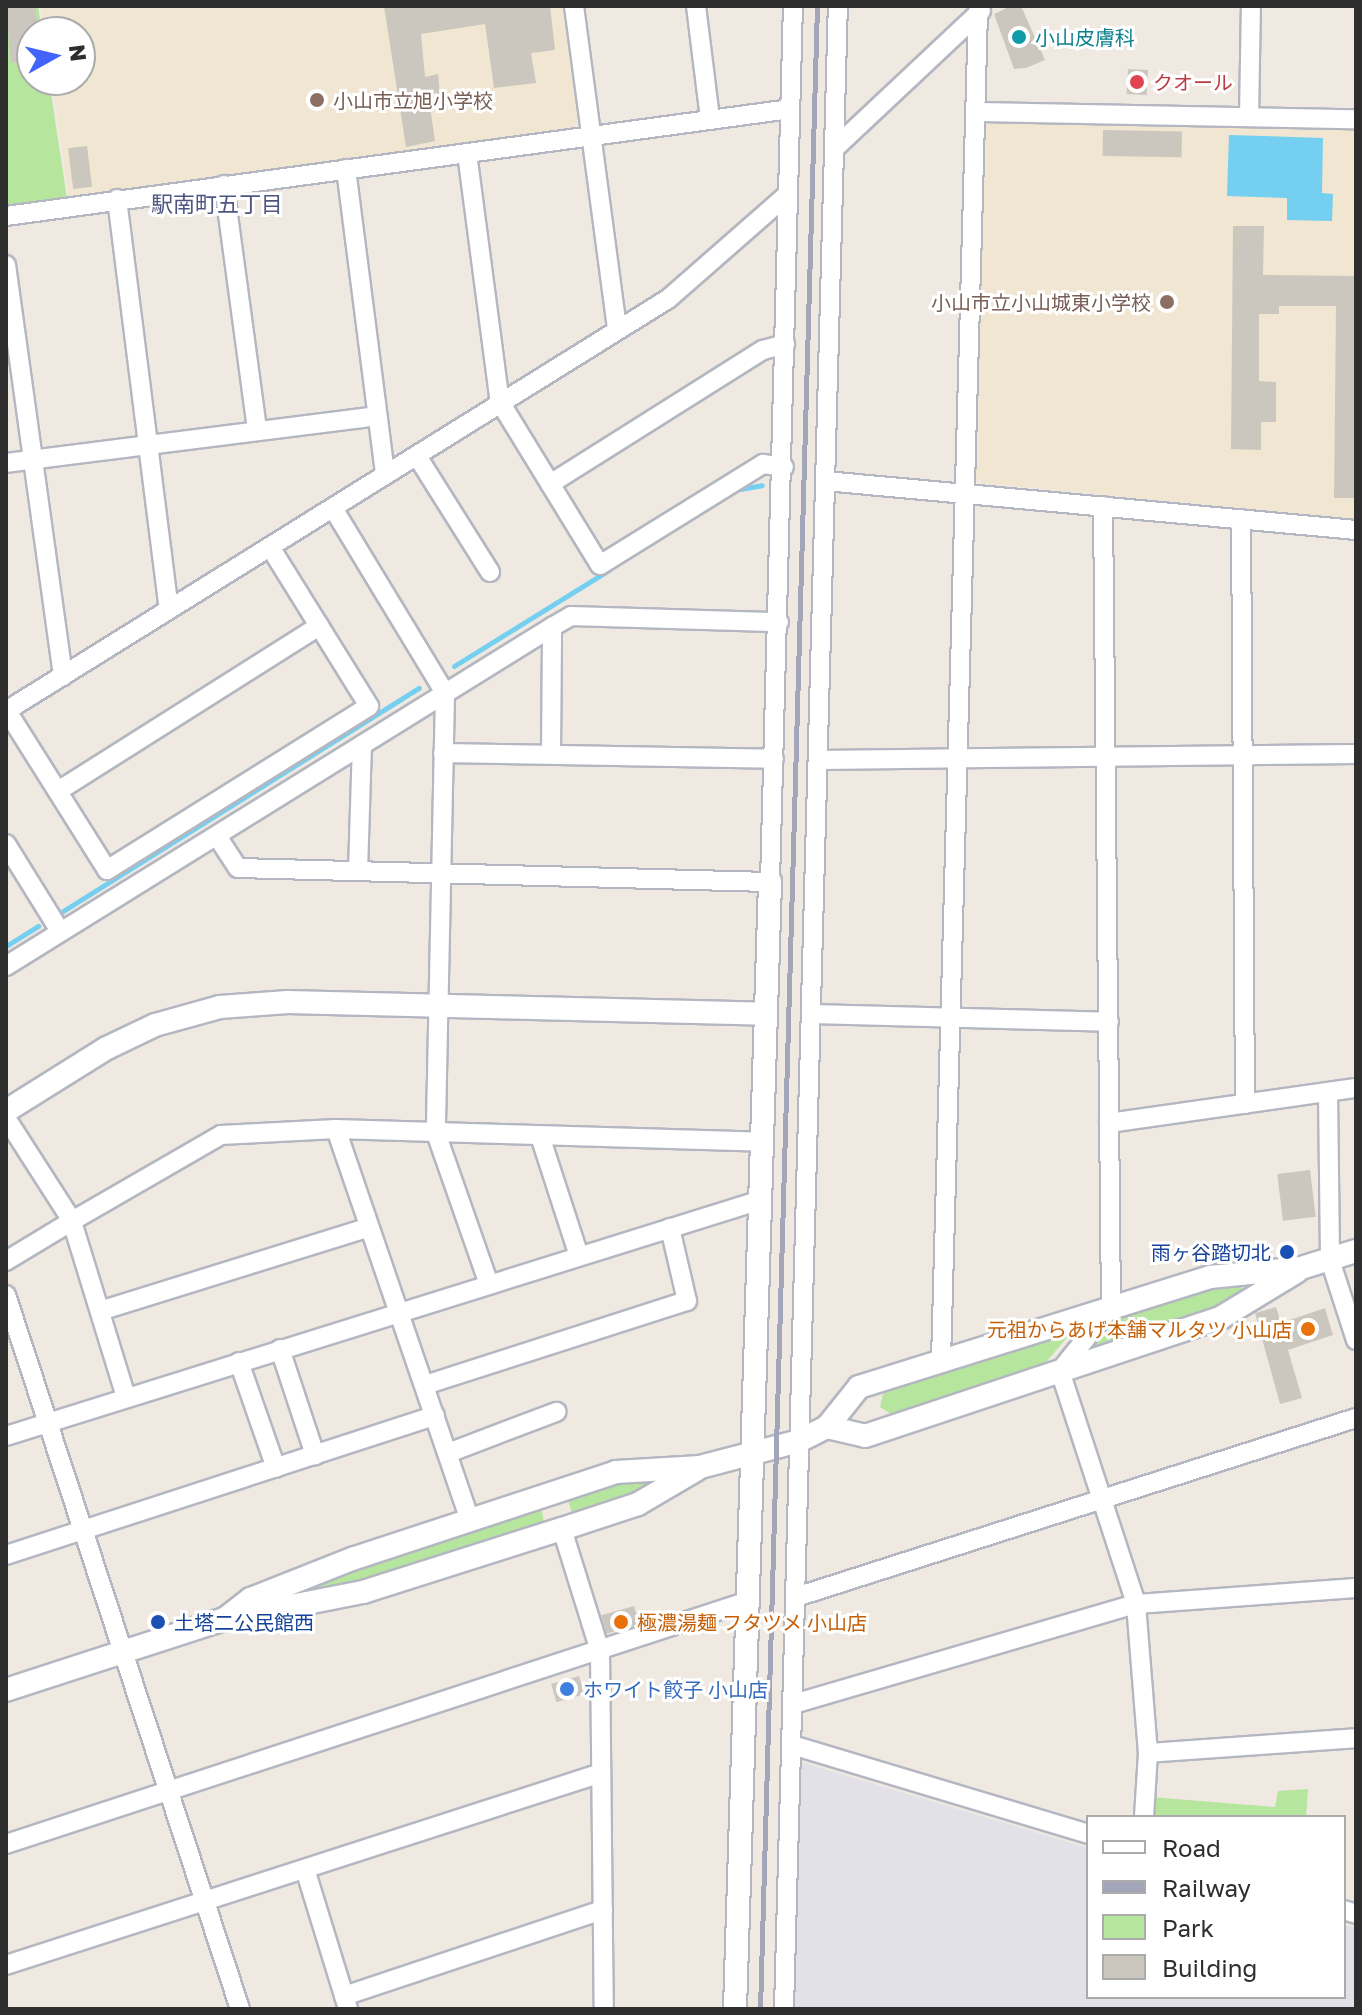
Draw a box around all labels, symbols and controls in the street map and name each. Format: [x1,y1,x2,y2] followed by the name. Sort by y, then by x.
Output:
[16,16,96,96] north arrow
[1035,25,1135,49] place label: 小山皮膚科
[1010,28,1028,46] marker: 小山皮膚科
[64,43,93,63] text: N
[1153,70,1233,94] place label: クオール
[1128,73,1146,91] marker: クオール
[333,88,493,112] place label: 小山市立旭小学校
[308,91,326,109] marker: 小山市立旭小学校
[151,191,283,217] district label: 駅南町五丁目
[931,290,1151,314] place label: 小山市立小山城東小学校
[1158,293,1176,311] marker: 小山市立小山城東小学校
[1151,1240,1271,1264] place label: 雨ヶ谷踏切北
[1278,1243,1296,1261] marker: 雨ヶ谷踏切北
[987,1317,1292,1341] place label: 元祖からあげ本舗マルタツ 小山店
[1299,1320,1317,1338] marker: 元祖からあげ本舗マルタツ 小山店
[174,1610,314,1634] place label: 土塔二公民館西
[637,1610,867,1634] place label: 極濃湯麺 フタツメ 小山店
[149,1613,167,1631] marker: 土塔二公民館西
[612,1613,630,1631] marker: 極濃湯麺 フタツメ 小山店
[583,1677,768,1701] place label: ホワイト餃子 小山店
[558,1680,576,1698] marker: ホワイト餃子 小山店
[1086,1815,1346,1999] legend
[1162,1833,1221,1862] text: Road
[1162,1873,1251,1902] text: Railway
[1162,1913,1214,1942] text: Park
[1162,1953,1257,1982] text: Building

